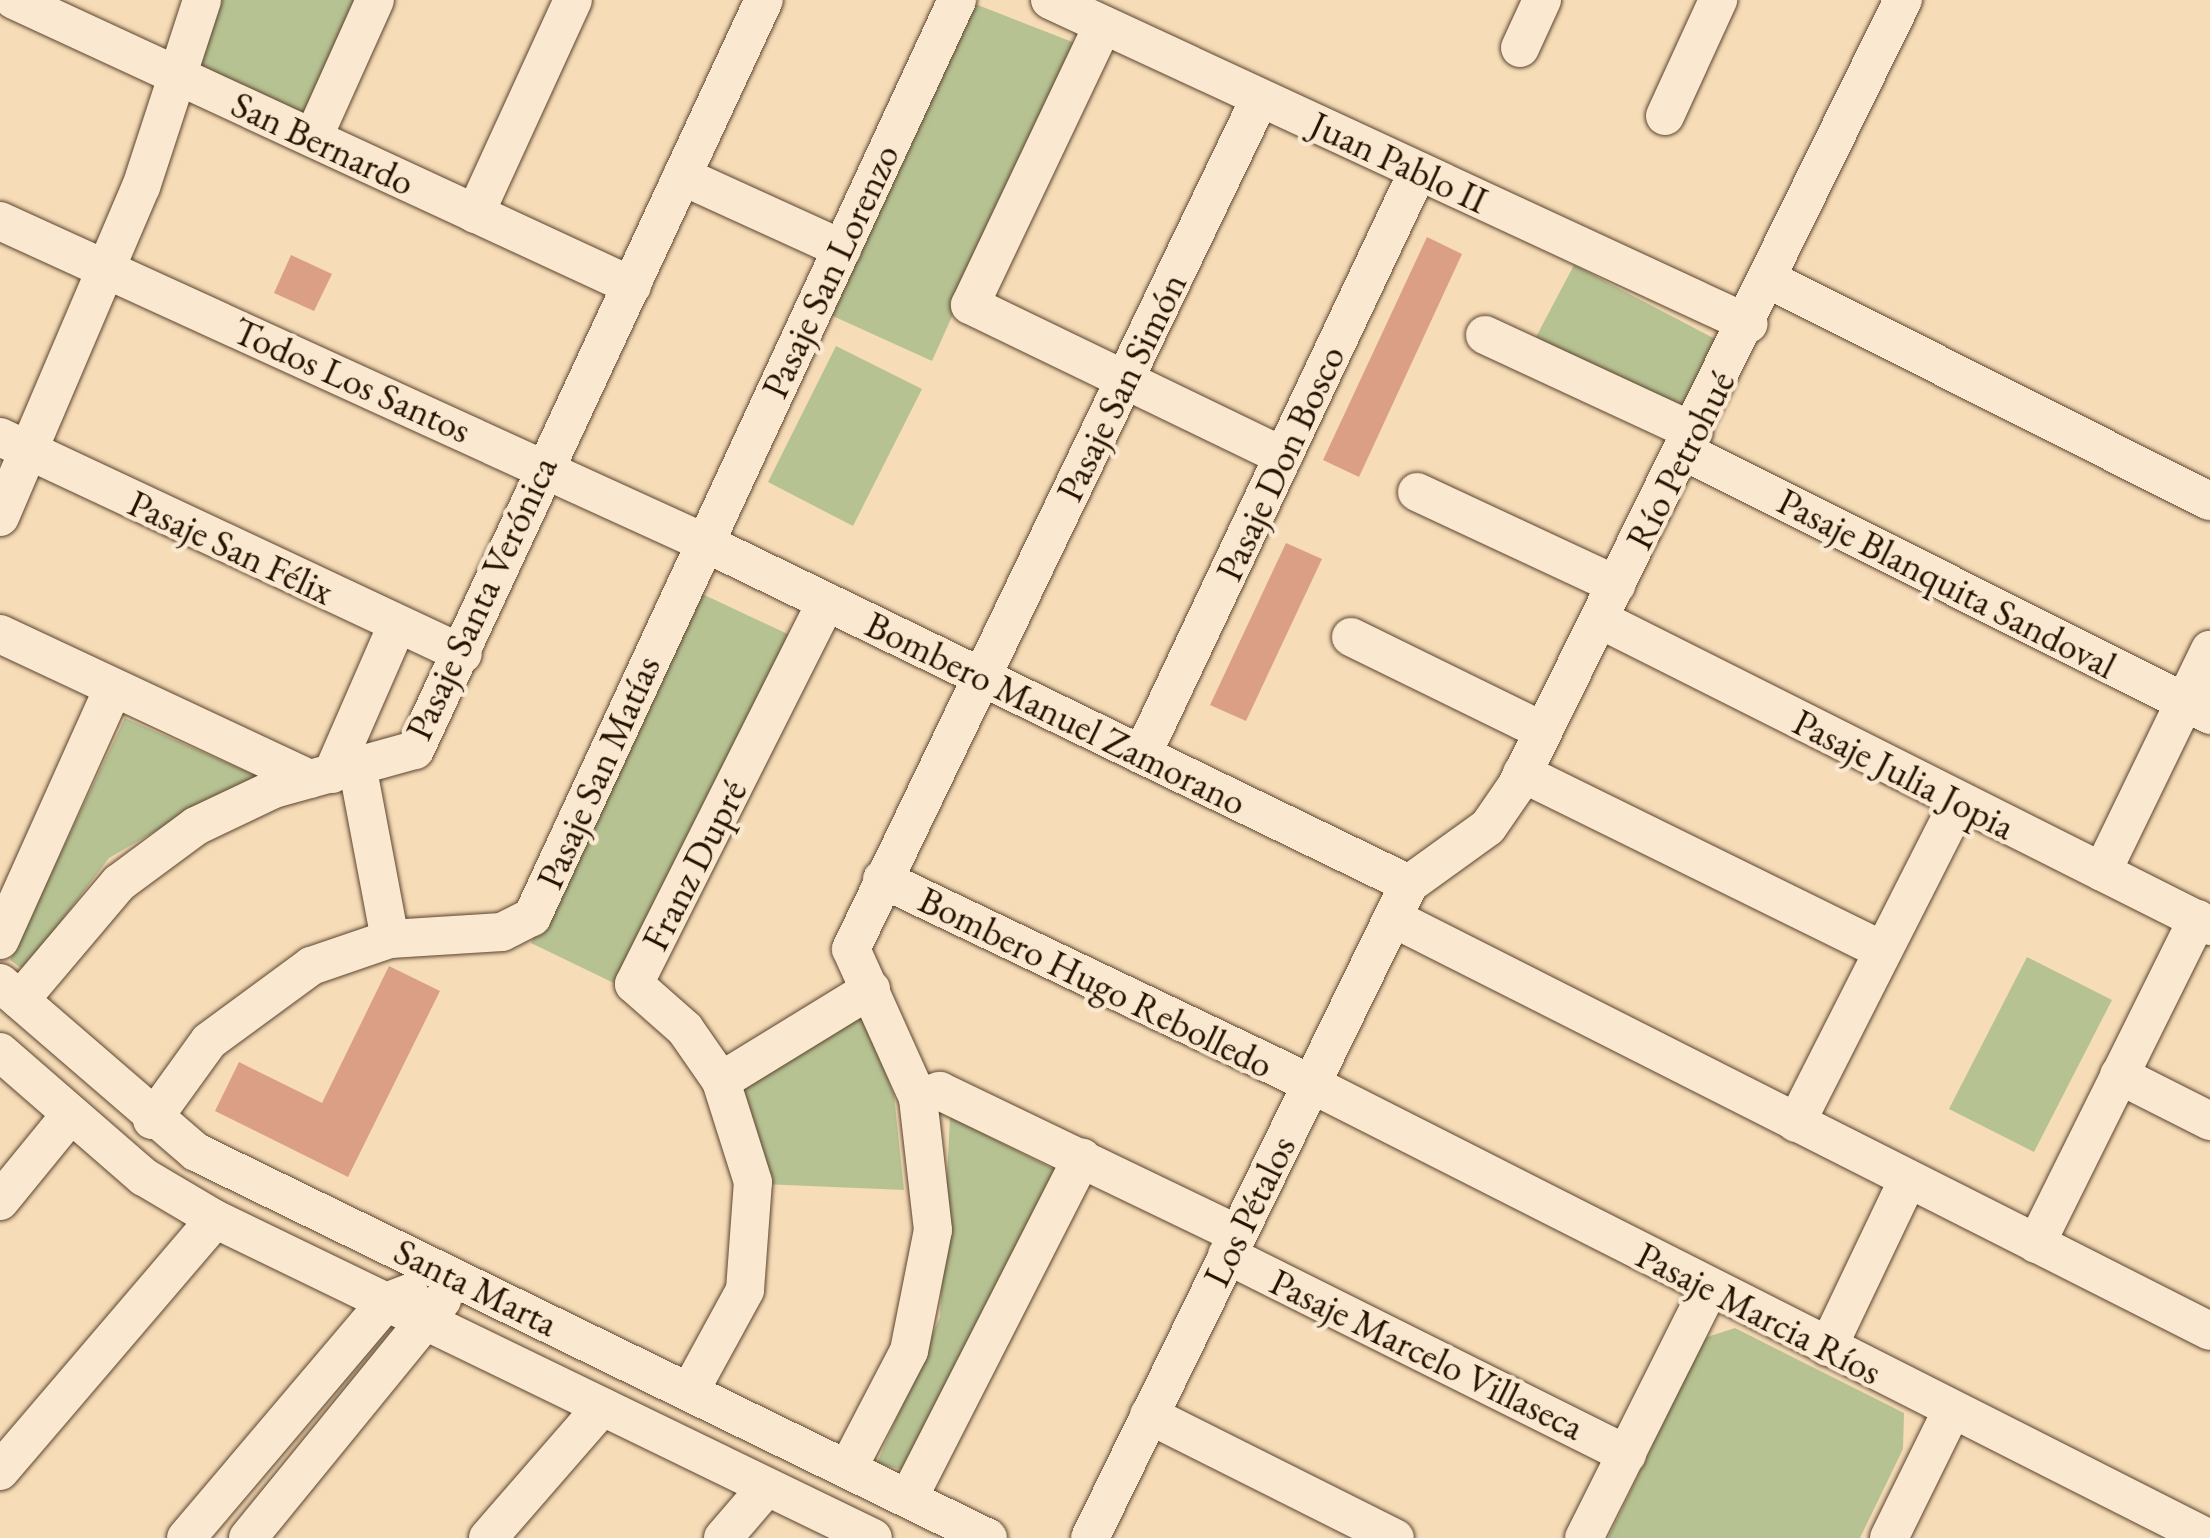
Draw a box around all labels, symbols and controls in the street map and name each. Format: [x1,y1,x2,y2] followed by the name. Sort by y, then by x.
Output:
[224,81,422,205] street label: San Bernardo
[1303,101,1495,223] street label: Juan Pablo II
[751,137,909,405] street label: Pasaje San Lorenzo
[1046,265,1196,509] street label: Pasaje San Simón
[226,307,478,453] street label: Todos Los Santos
[1206,338,1354,588] street label: Pasaje Don Bosco
[1616,363,1744,557] street label: Río Petrohué
[395,449,567,747] street label: Pasaje Santa Verónica
[1770,478,2124,688] street label: Pasaje Blanquita Sandoval
[121,480,341,614] street label: Pasaje San Félix
[858,601,1254,825] street label: Bombero Manuel Zamorano
[526,648,670,896] street label: Pasaje San Matías
[1786,699,2022,849] street label: Pasaje Julia Jopia
[632,772,756,958] street label: Franz Dupré
[911,876,1281,1088] street label: Bombero Hugo Rebolledo
[1193,1128,1305,1294] street label: Los Pétalos
[387,1228,565,1346] street label: Santa Marta
[1629,1232,1889,1394] street label: Pasaje Marcia Ríos
[1263,1258,1591,1450] street label: Pasaje Marcelo Villaseca

